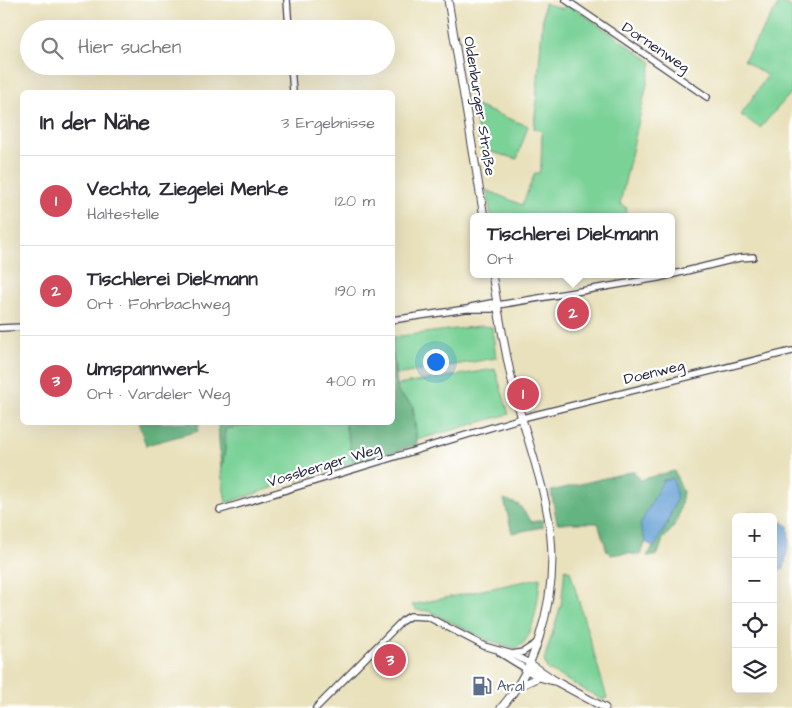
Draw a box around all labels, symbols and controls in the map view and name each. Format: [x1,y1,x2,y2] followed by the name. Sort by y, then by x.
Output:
[617,17,694,79] street label: Dornenweg
[20,20,395,75] search box
[38,34,66,62] icon: search
[78,34,181,61] text: Hier suchen
[457,35,501,177] street label: Oldenburger Straße
[40,108,150,137] text: In der Nähe
[281,112,375,134] text: 3 Ergebnisse
[87,176,288,203] text: Vechta, Ziegelei Menke
[55,190,57,212] text: 1
[335,190,375,212] text: 120 m
[87,203,159,225] text: Haltestelle
[470,213,675,278] popup
[487,221,658,248] text: Tischlerei Diekmann
[487,248,513,270] text: Ort
[87,266,258,293] text: Tischlerei Diekmann
[51,280,61,302] text: 2
[335,280,375,302] text: 190 m
[87,293,230,315] text: Ort · Fohrbachweg
[557,294,589,332] pin: 2
[423,349,449,375] your location
[622,355,687,391] street label: Doenweg
[87,356,209,383] text: Umspannwerk
[52,370,60,392] text: 3
[325,370,375,392] text: 400 m
[507,375,539,413] pin: 1
[87,383,230,405] text: Ort · Vardeler Weg
[265,438,384,494] street label: Vossberger Weg
[732,513,777,693] map controls
[732,513,777,558] button: +
[732,558,777,603] button: −
[732,603,777,648] button: locate
[374,641,406,679] pin: 3
[732,648,777,693] button: layers
[471,675,493,697] fuel station icon: Aral
[497,676,525,697] place label: Aral

